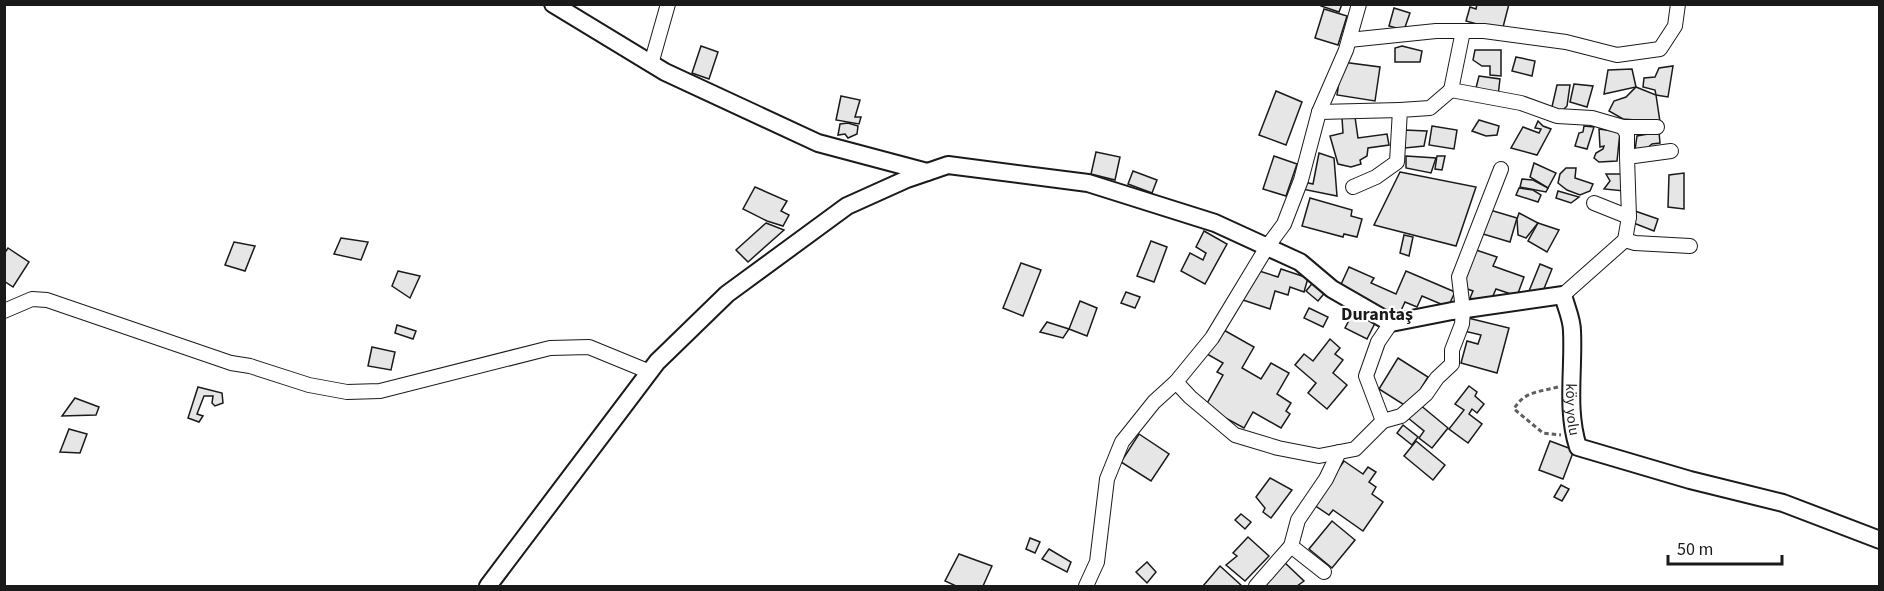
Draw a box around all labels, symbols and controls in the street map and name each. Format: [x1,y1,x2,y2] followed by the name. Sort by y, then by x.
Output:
[1341,302,1413,327] district label: Durantaş
[1561,383,1585,437] street label: köy yolu
[1668,528,1782,566] scale bar
[1677,537,1713,562] text: 50 m

